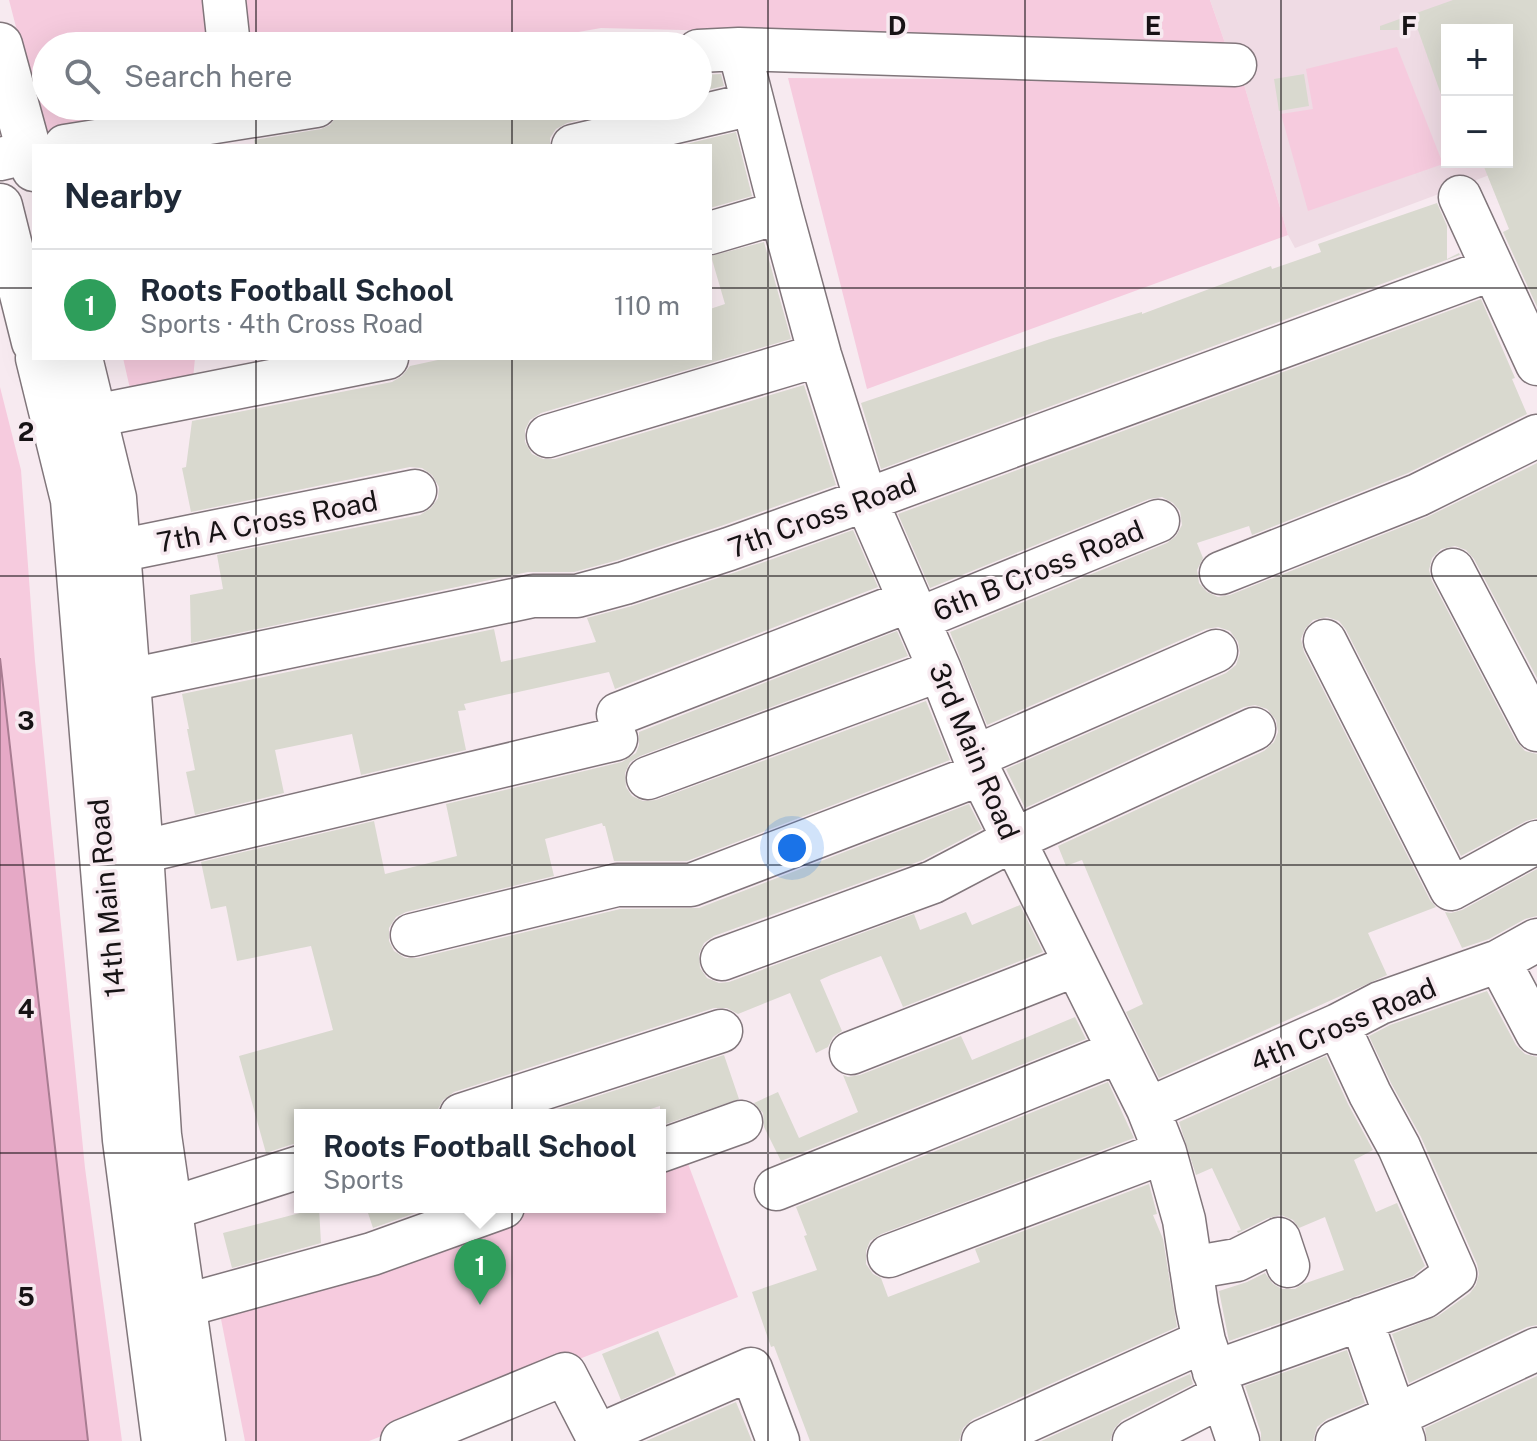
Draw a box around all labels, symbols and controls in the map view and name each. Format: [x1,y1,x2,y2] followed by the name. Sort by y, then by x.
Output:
[888,10,906,41] text: D
[1145,10,1161,41] text: E
[1401,10,1417,41] text: F
[1441,24,1513,168] map controls
[1441,24,1513,96] button: +
[32,32,712,120] search box
[60,54,104,98] icon: search
[124,58,292,94] text: Search here
[1441,96,1513,168] button: −
[64,176,182,216] text: Nearby
[140,272,454,308] text: Roots Football School
[84,290,96,321] text: 1
[614,290,680,321] text: 110 m
[140,308,423,339] text: Sports · 4th Cross Road
[18,416,34,447] text: 2
[723,466,921,564] street label: 7th Cross Road
[154,483,380,559] street label: 7th A Cross Road
[928,513,1148,627] street label: 6th B Cross Road
[923,658,1027,844] street label: 3rd Main Road
[17,705,35,736] text: 3
[81,797,131,999] street label: 14th Main Road
[772,828,812,868] your location
[1245,970,1441,1078] street label: 4th Cross Road
[17,993,35,1024] text: 4
[294,1109,666,1213] popup
[323,1128,637,1164] text: Roots Football School
[323,1164,404,1195] text: Sports
[454,1239,506,1305] pin: 1
[17,1281,35,1312] text: 5

